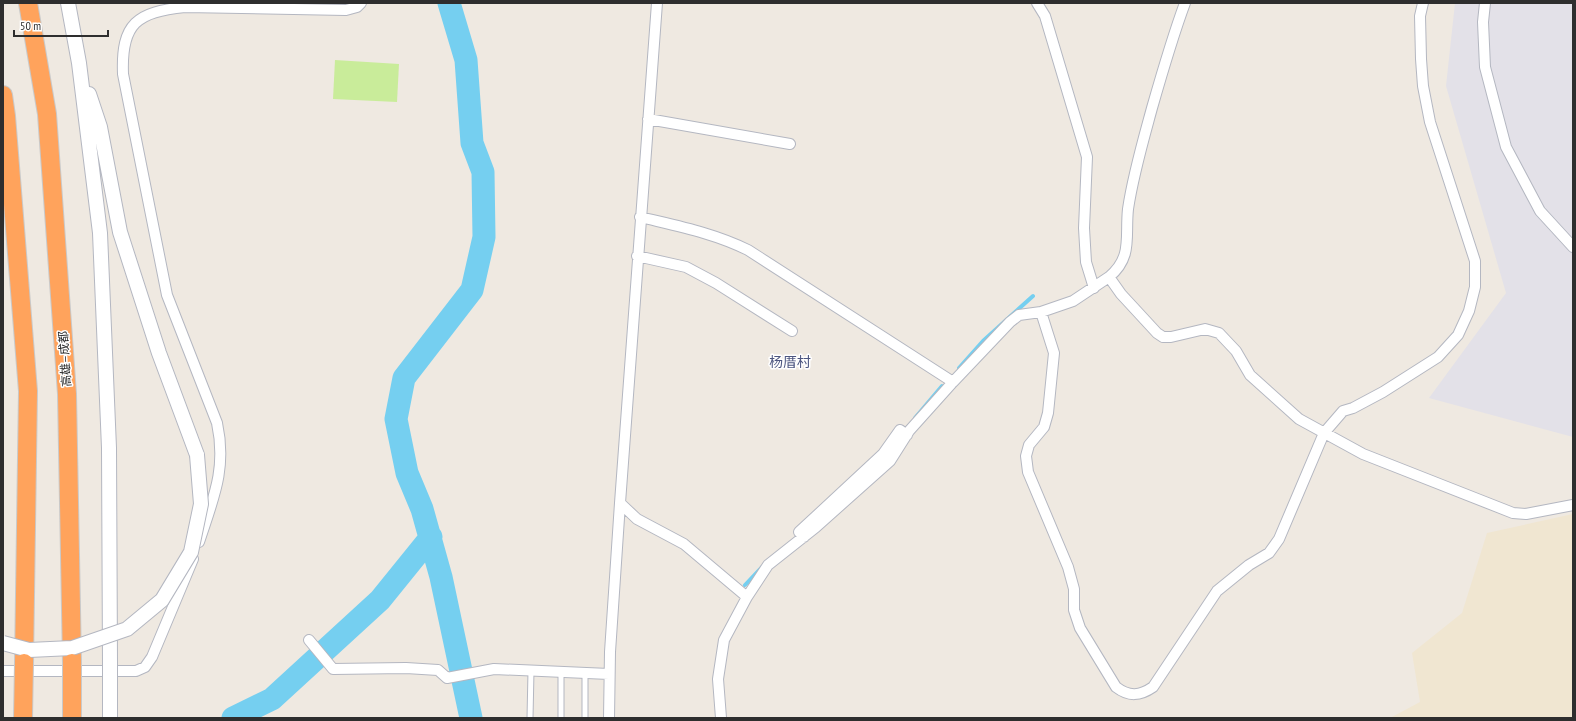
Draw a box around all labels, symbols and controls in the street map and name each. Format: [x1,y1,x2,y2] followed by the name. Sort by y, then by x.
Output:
[14,12,108,38] scale bar
[20,18,41,33] text: 50 m
[55,331,74,387] street label: 高雄—成都
[769,353,811,371] district label: 杨厝村

